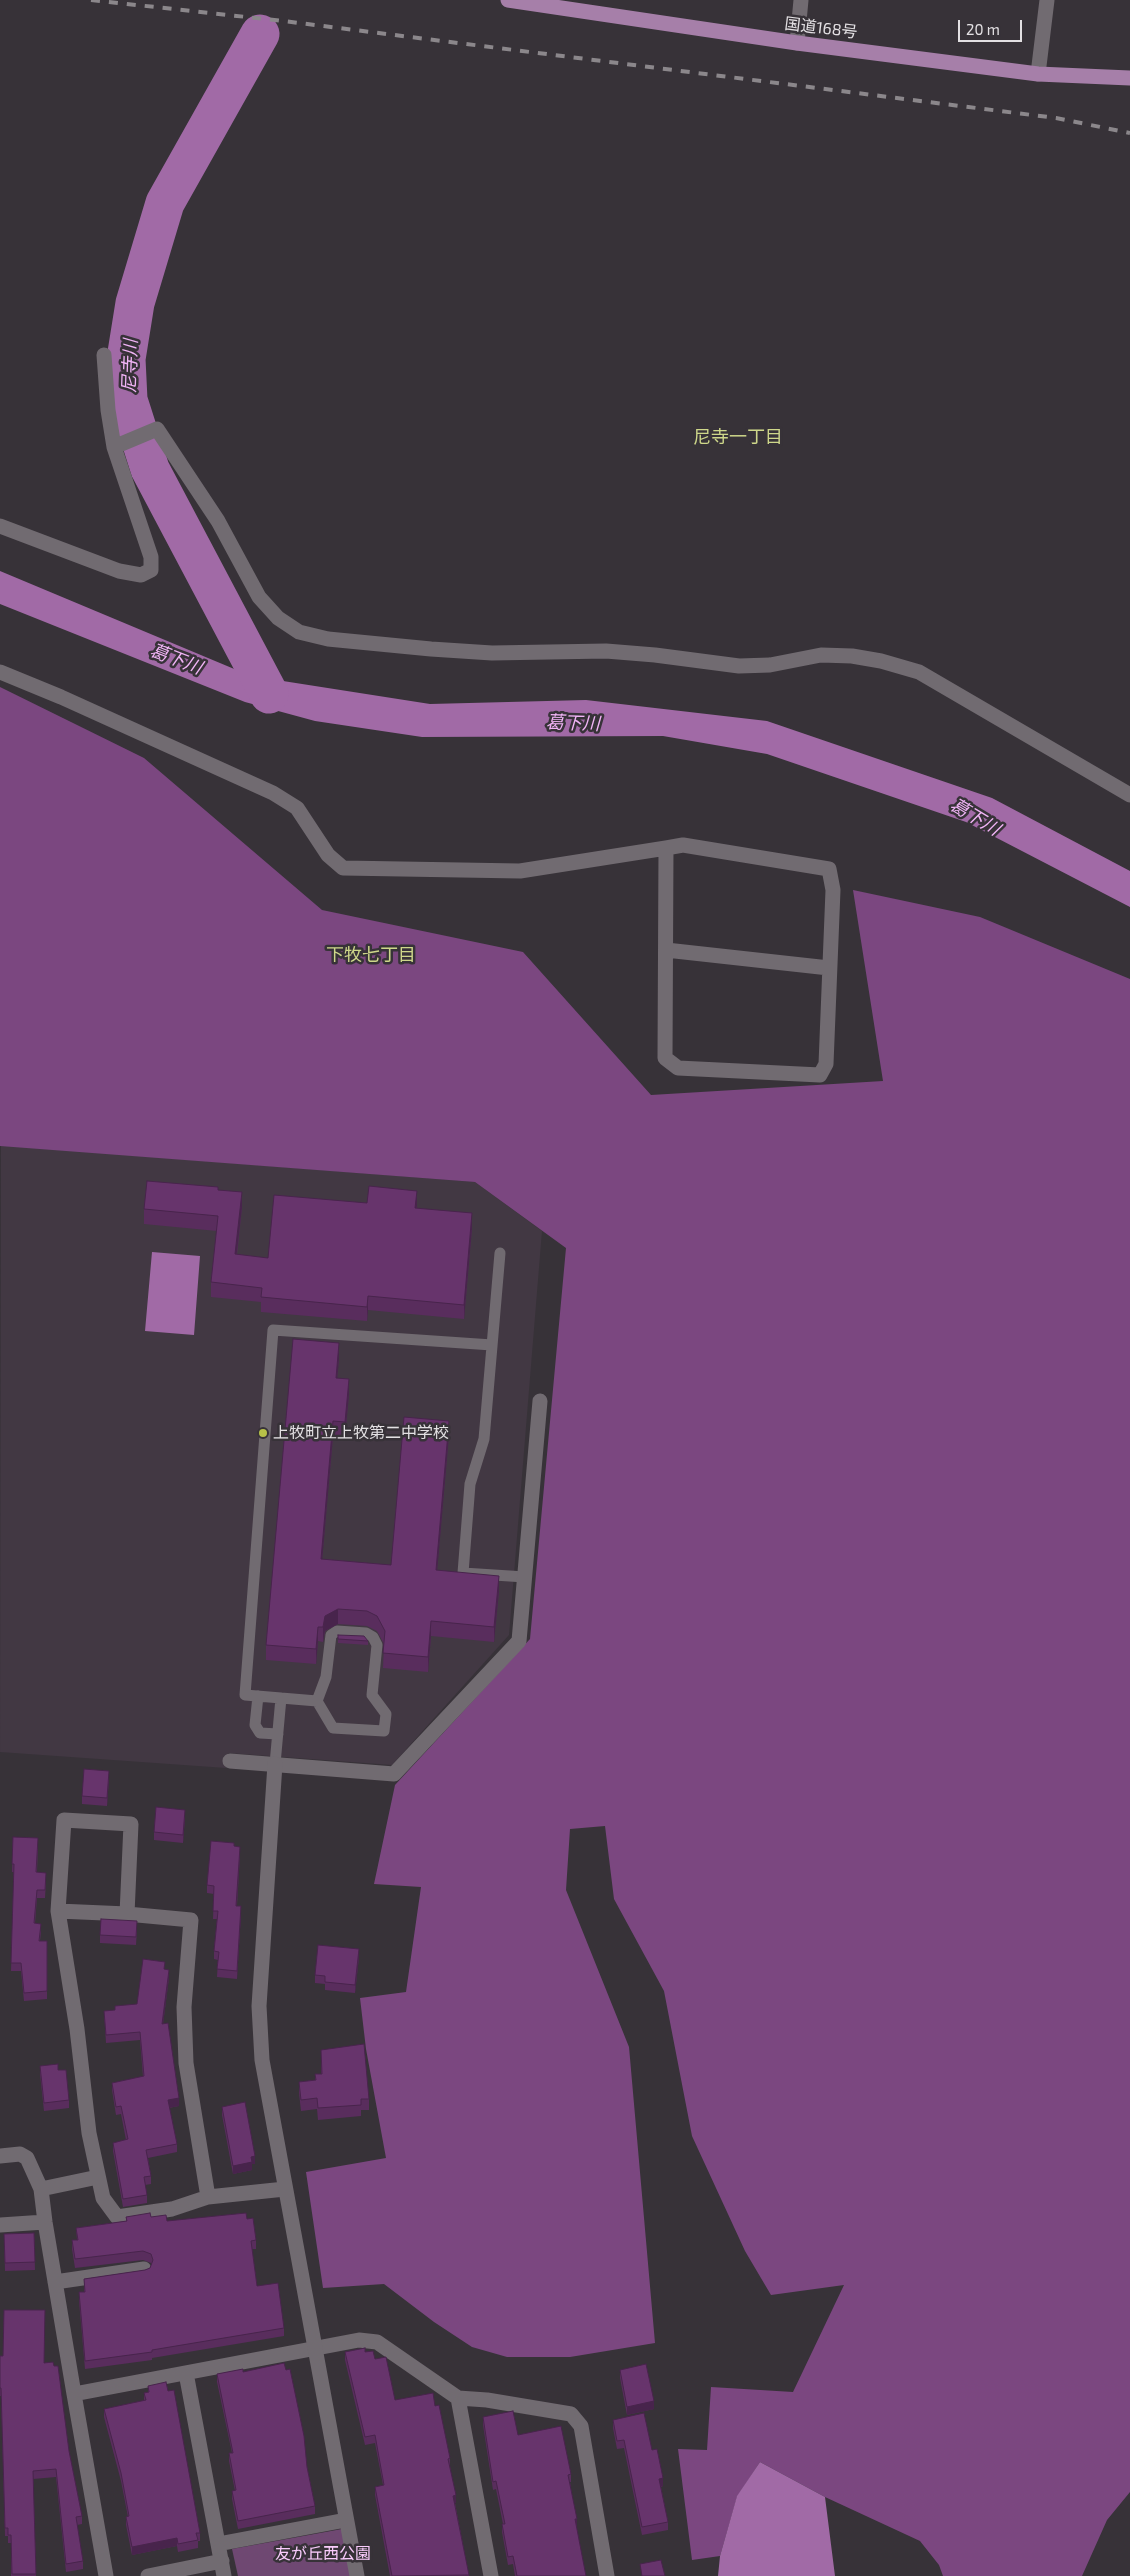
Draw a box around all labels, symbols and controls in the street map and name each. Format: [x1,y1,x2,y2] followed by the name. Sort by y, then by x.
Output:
[960,10,1024,42] scale bar
[783,14,859,42] street label: 国道168号
[966,20,1000,38] text: 20 m
[118,339,142,393] water label: 尼寺川
[693,426,783,448] district label: 尼寺一丁目
[147,639,205,679] water label: 葛下川
[546,711,600,735] water label: 葛下川
[946,794,1004,840] water label: 葛下川
[326,944,416,966] district label: 下牧七丁目
[273,1423,449,1443] place label: 上牧町立上牧第二中学校
[257,1427,269,1439] marker: 上牧町立上牧第二中学校
[275,2544,371,2564] park label: 友が丘西公園

